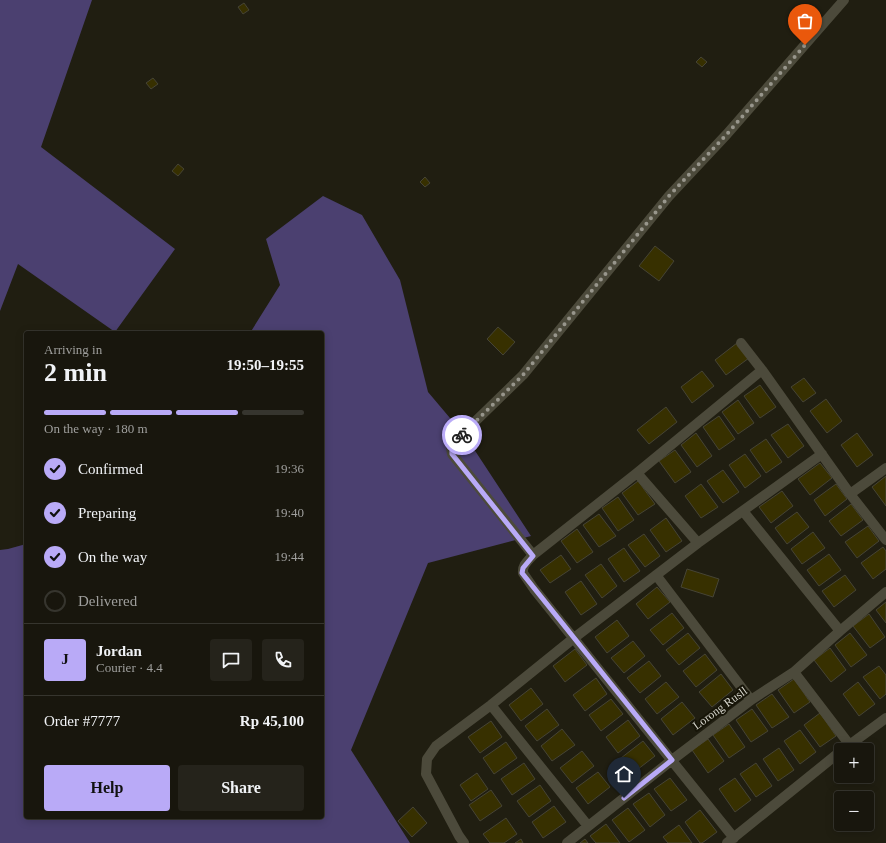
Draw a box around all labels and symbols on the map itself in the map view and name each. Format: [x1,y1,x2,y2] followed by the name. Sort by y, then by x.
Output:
[788,4,822,45] pin
[442,415,482,455] courier
[690,683,750,732] street label: Lorong Rusll
[607,757,641,798] pin

